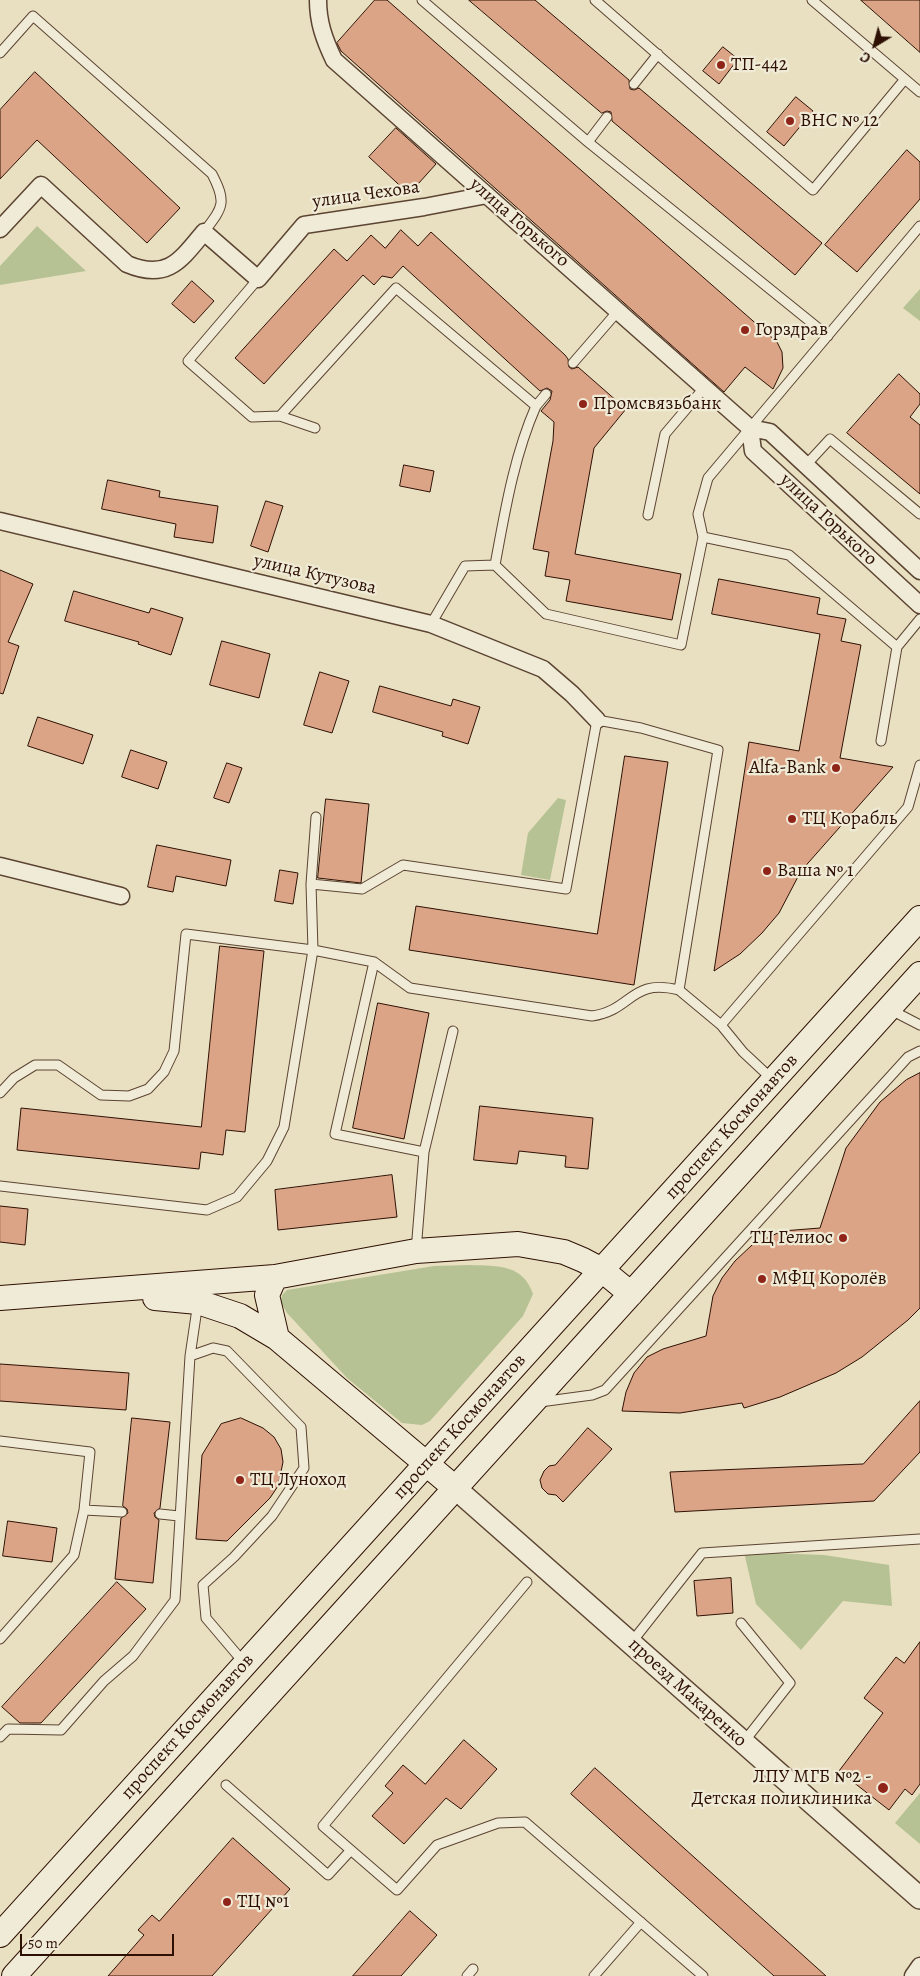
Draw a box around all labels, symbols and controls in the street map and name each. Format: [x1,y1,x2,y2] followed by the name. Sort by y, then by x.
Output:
[850,20,900,70] north arrow
[857,47,875,68] text: С
[731,54,788,76] place label: ТП-442
[715,59,727,71] marker: ТП-442
[800,110,879,132] place label: ВНС № 12
[784,115,796,127] marker: ВНС № 12
[464,173,574,273] street label: улица Горького
[311,176,421,214] street label: улица Чехова
[755,319,828,341] place label: Горздрав
[739,324,751,336] marker: Горздрав
[593,393,721,415] place label: Промсвязьбанк
[577,398,589,410] marker: Промсвязьбанк
[775,469,881,571] street label: улица Горького
[252,550,378,600] street label: улица Кутузова
[749,757,826,779] place label: Alfa-Bank
[830,762,842,774] marker: Alfa-Bank
[802,808,897,830] place label: ТЦ Корабль
[786,813,798,825] marker: ТЦ Корабль
[777,860,854,882] place label: Ваша № 1
[761,865,773,877] marker: Ваша № 1
[661,1050,803,1204] street label: проспект Космонавтов
[750,1227,833,1249] place label: ТЦ Гелиос
[837,1232,849,1244] marker: ТЦ Гелиос
[772,1268,887,1290] place label: МФЦ Королёв
[756,1273,768,1285] marker: МФЦ Королёв
[389,1350,531,1504] street label: проспект Космонавтов
[250,1469,346,1491] place label: ТЦ Луноход
[234,1474,246,1486] marker: ТЦ Луноход
[623,1634,751,1752] street label: проезд Макаренко
[117,1650,259,1804] street label: проспект Космонавтов
[692,1766,872,1810] place label: ЛПУ МГБ №2 - Детская поликлиника
[876,1781,890,1795] marker: ЛПУ МГБ №2 - Детская поликлиника
[237,1891,289,1913] place label: ТЦ №1
[221,1896,233,1908] marker: ТЦ №1
[22,1924,176,1956] scale bar
[28,1933,58,1953] text: 50 m

